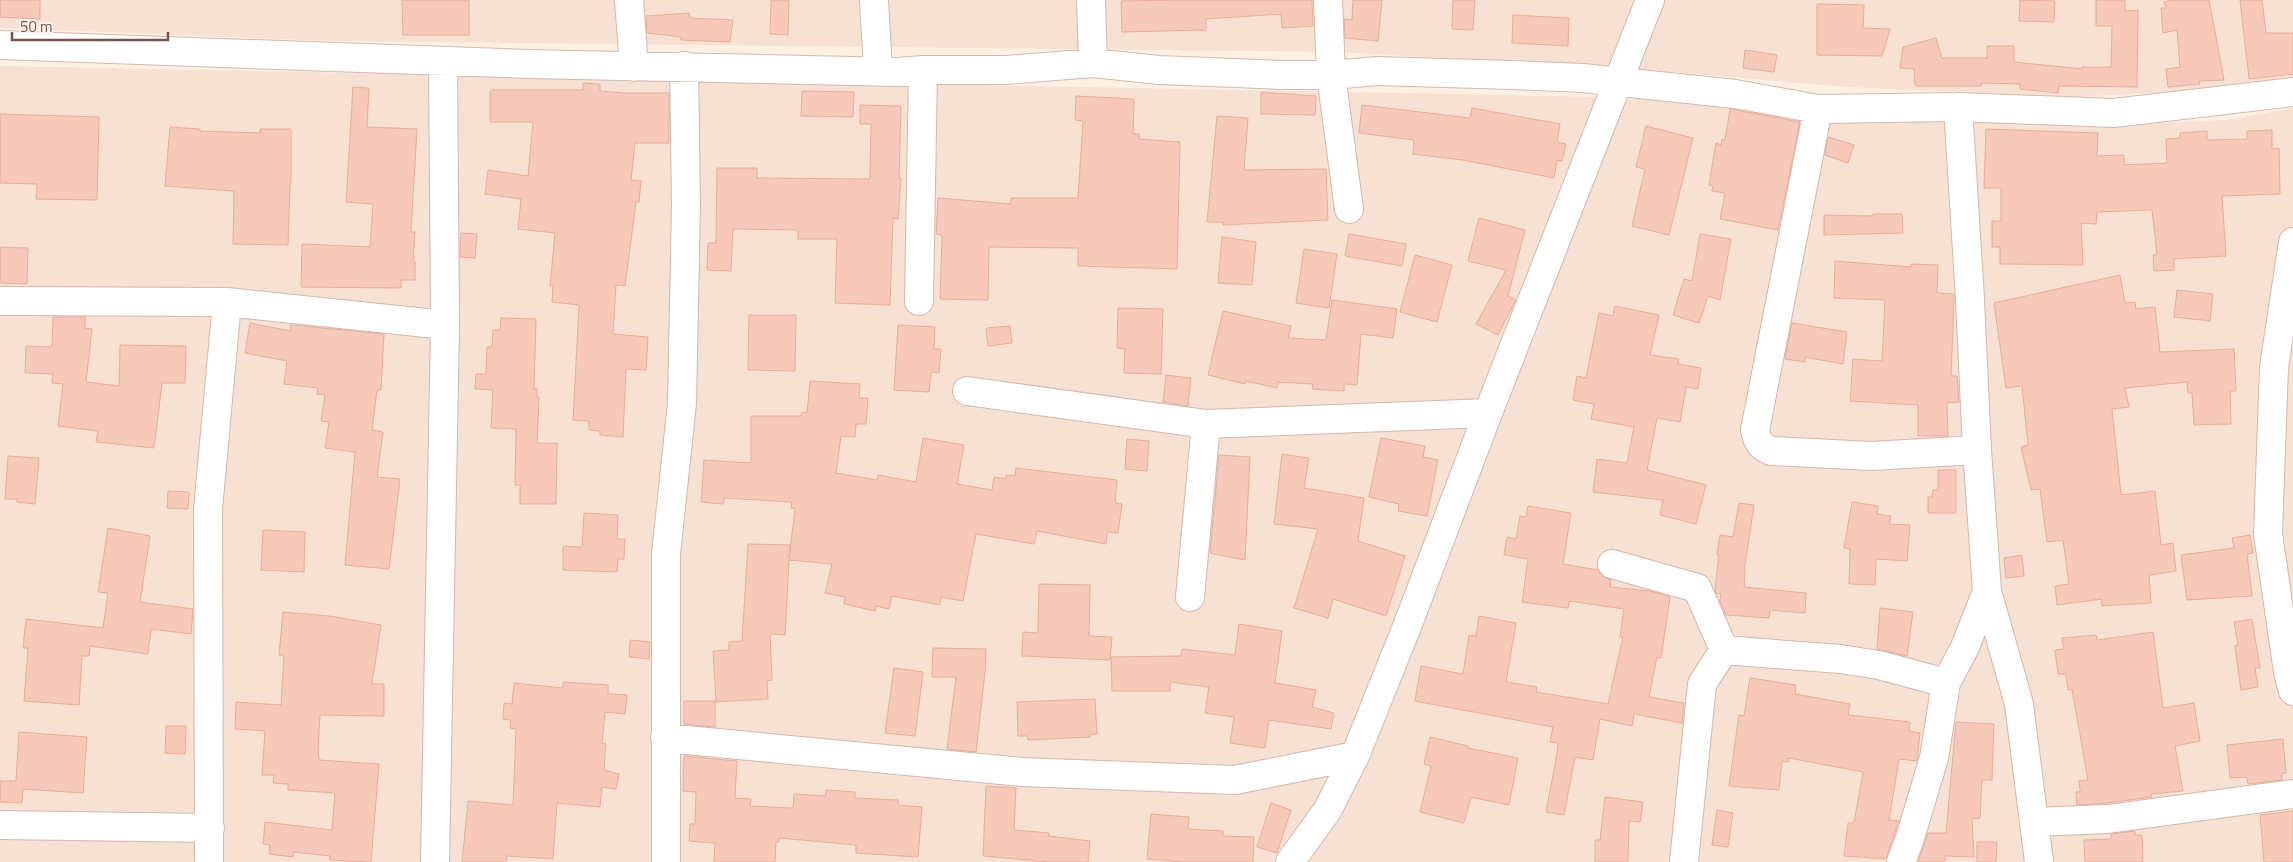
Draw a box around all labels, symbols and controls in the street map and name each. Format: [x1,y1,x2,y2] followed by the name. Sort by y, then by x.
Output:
[12,10,169,42] scale bar
[20,15,53,38] text: 50 m

